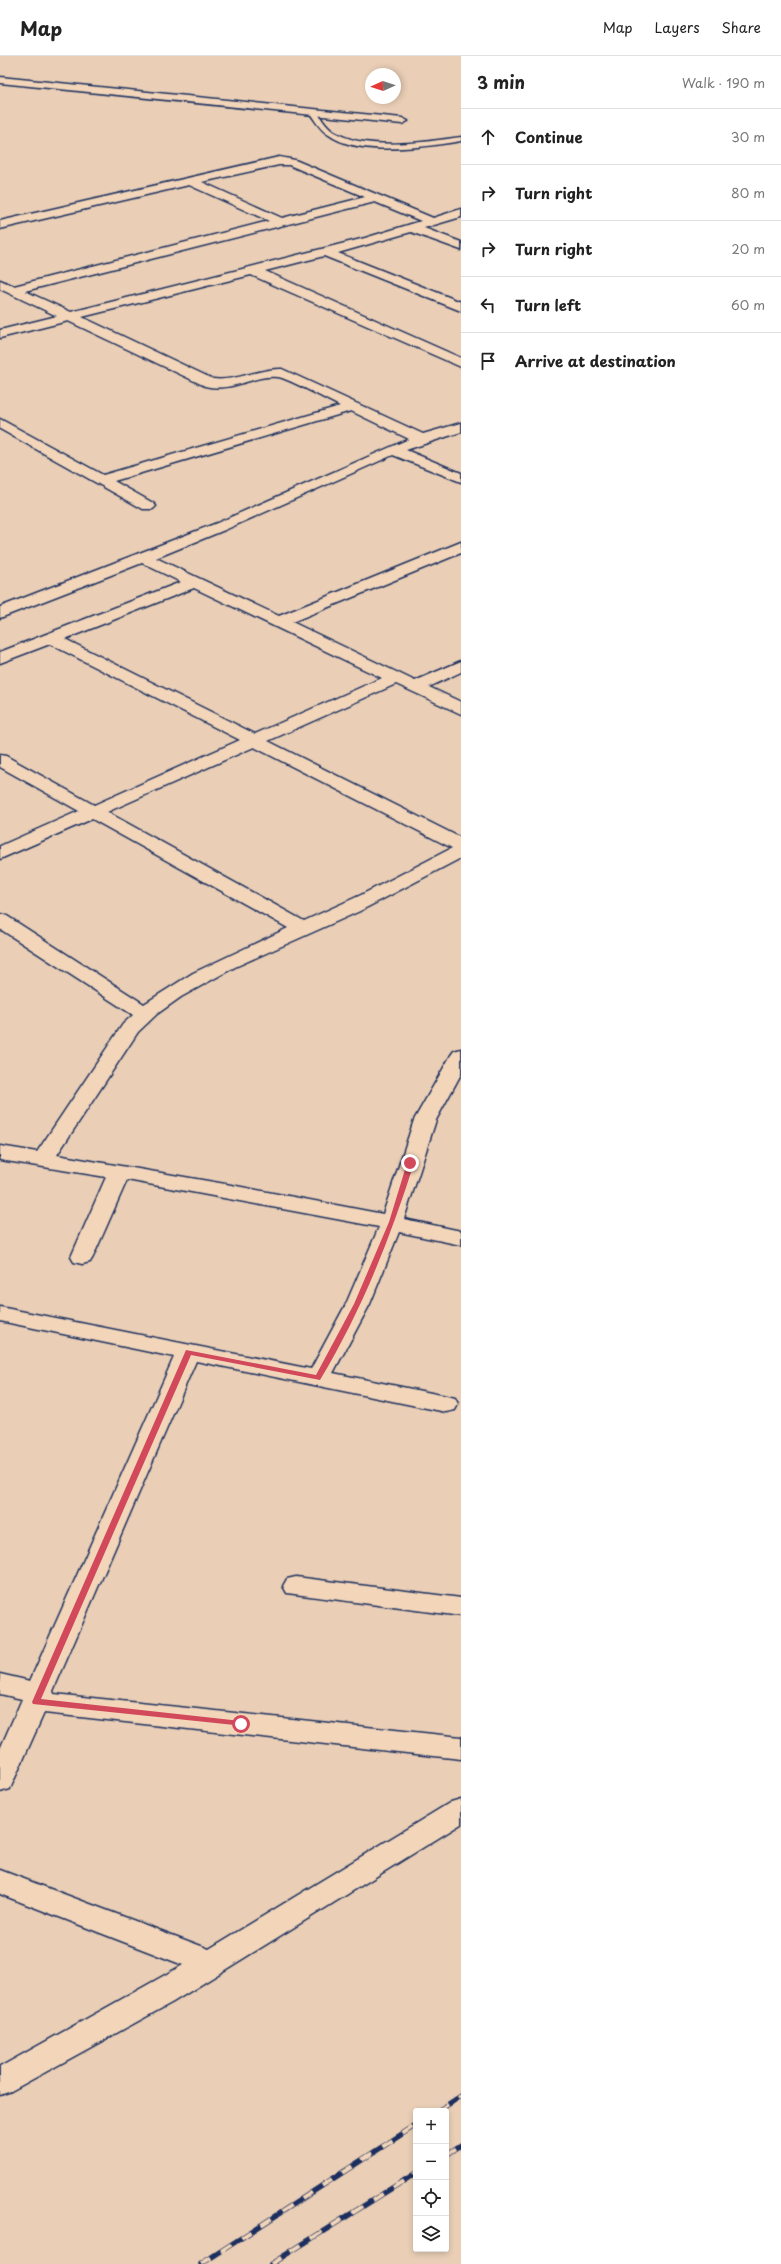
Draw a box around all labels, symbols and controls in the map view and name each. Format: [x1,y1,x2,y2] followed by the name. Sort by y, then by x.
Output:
[20,14,62,42] text: Map
[603,17,633,38] text: Map
[655,17,700,38] text: Layers
[722,17,761,38] text: Share
[365,68,401,104] north arrow
[477,69,525,95] text: 3 min
[682,73,765,92] text: Walk · 190 m
[515,125,583,148] text: Continue
[477,126,499,148] icon: ahead
[731,127,765,146] text: 30 m
[515,181,592,204] text: Turn right
[477,182,499,204] icon: right
[731,183,765,202] text: 80 m
[515,237,592,260] text: Turn right
[477,238,499,260] icon: right
[731,239,765,258] text: 20 m
[515,293,581,316] text: Turn left
[477,294,499,316] icon: left
[731,295,765,314] text: 60 m
[515,349,676,372] text: Arrive at destination
[477,350,499,372] icon: arrive
[401,1154,419,1172] route end
[232,1715,250,1733] route start
[413,2108,449,2252] map controls
[413,2108,449,2144] button: +
[413,2144,449,2180] button: −
[413,2180,449,2216] button: locate
[413,2216,449,2252] button: layers

